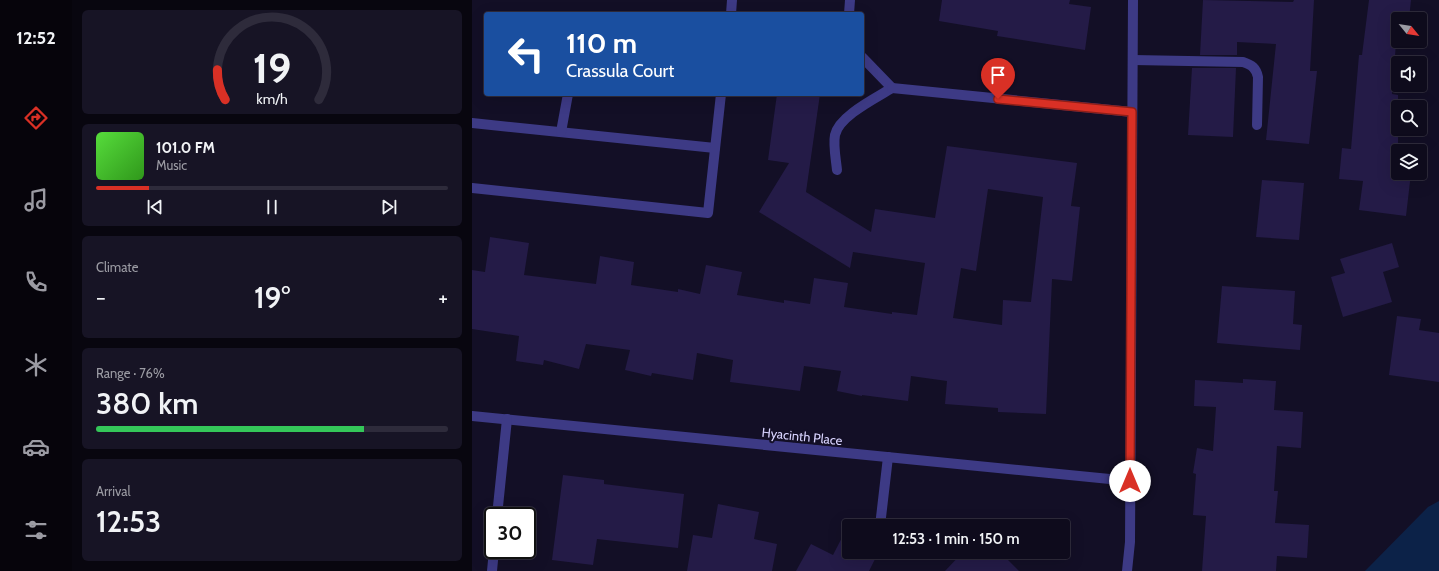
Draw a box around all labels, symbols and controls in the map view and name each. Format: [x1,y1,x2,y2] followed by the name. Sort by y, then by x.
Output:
[1391,12,1427,48] north arrow
[1391,12,1427,180] map controls
[566,26,637,60] text: 110 m
[16,27,56,49] text: 12:52
[500,28,552,80] icon: left
[253,43,291,93] text: 19
[1391,56,1427,92] button: sound
[981,58,1015,99] pin
[566,60,674,82] text: Crassula Court
[987,64,1009,86] icon: arrive
[256,90,288,108] text: km/h
[1391,100,1427,136] button: search
[22,104,50,132] icon: directions
[156,139,215,157] text: 101.0 FM
[1391,144,1427,180] button: layers
[156,157,187,173] text: Music
[22,186,50,214] icon: music
[144,196,166,218] icon: previous
[261,196,283,218] icon: pause
[378,196,400,218] icon: next
[96,259,138,275] text: Climate
[22,268,50,296] icon: phone
[254,279,290,316] text: 19°
[96,284,106,311] text: −
[438,284,448,311] text: +
[22,351,50,379] icon: climate
[96,365,165,381] text: Range · 76%
[96,385,198,422] text: 380 km
[761,424,844,448] street label: Hyacinth Place
[22,433,50,461] icon: car
[1109,460,1151,502] position arrow
[96,483,131,499] text: Arrival
[96,503,161,540] text: 12:53
[484,507,536,559] speed limit sign: 30
[22,516,50,544] icon: filters
[892,530,1020,548] text: 12:53 · 1 min · 150 m

